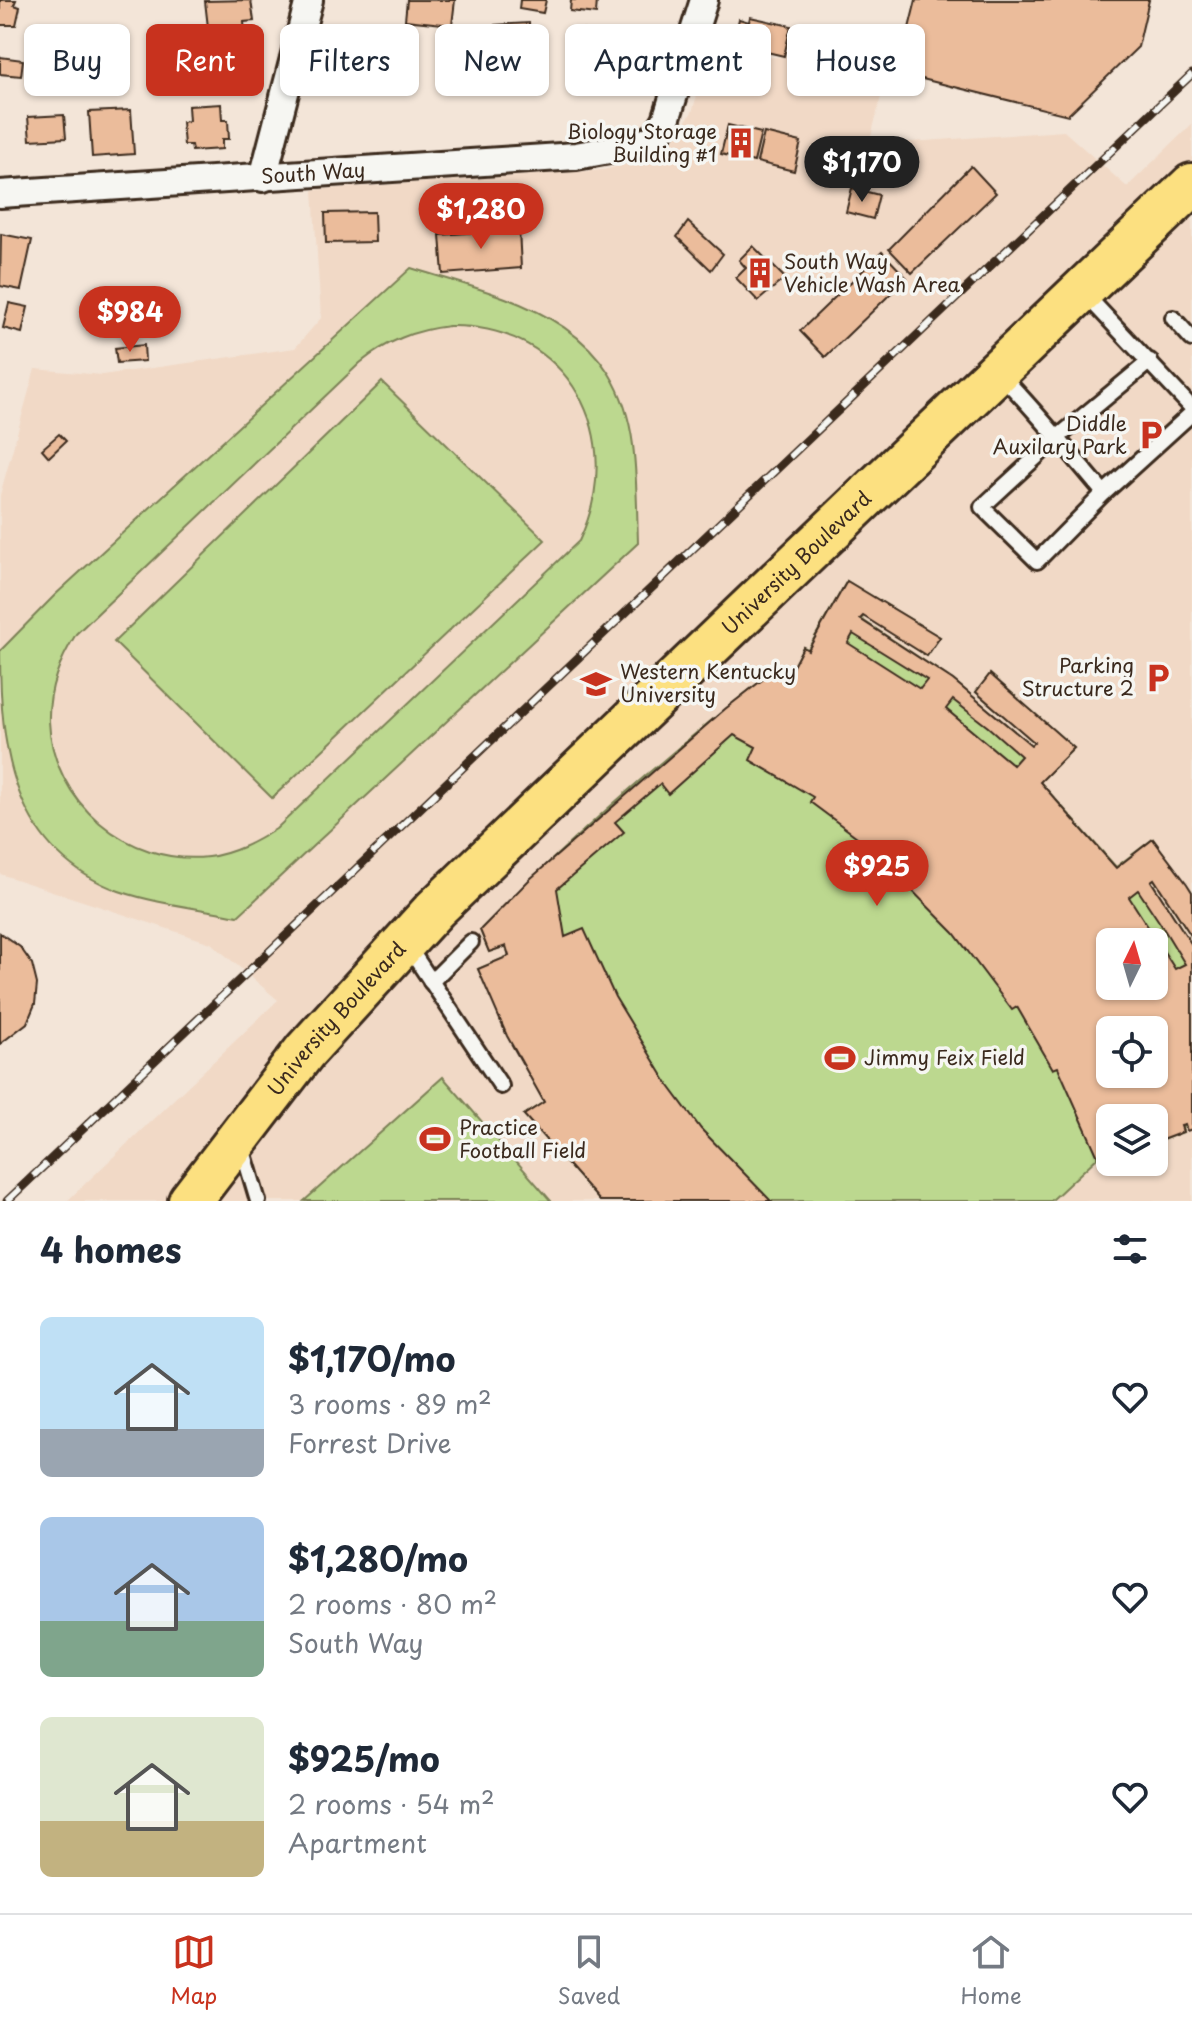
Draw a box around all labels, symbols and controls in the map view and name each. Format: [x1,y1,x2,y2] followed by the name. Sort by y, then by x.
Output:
[24,24,130,96] chip: Buy
[146,24,264,96] chip: Rent
[280,24,419,96] chip: Filters
[435,24,549,96] chip: New
[565,24,771,96] chip: Apartment
[787,24,925,96] chip: House
[566,116,717,169] place label: Biology Storage Building #1
[724,126,758,160] building icon: Biology Storage Building #1
[797,136,927,204] pin: $1,170
[822,142,902,181] text: $1,170
[260,154,366,191] street label: South Way
[416,183,546,251] pin: $1,280
[437,189,525,228] text: $1,280
[784,246,961,299] place label: South Way Vehicle Wash Area
[743,256,777,290] building icon: South Way Vehicle Wash Area
[83,286,177,354] pin: $984
[97,292,163,331] text: $984
[993,408,1127,461] place label: Diddle Auxilary Park
[1134,418,1168,452] parking icon: Diddle Auxilary Park
[714,483,878,641] street label: University Boulevard
[1022,650,1134,703] place label: Parking Structure 2
[620,656,796,709] place label: Western Kentucky University
[1141,661,1175,695] parking icon: Parking Structure 2
[579,667,613,701] school or university icon: Western Kentucky University
[830,840,924,908] pin: $925
[844,846,910,885] text: $925
[1096,928,1168,1000] north arrow
[1096,928,1168,1176] map controls
[260,934,412,1102] street label: University Boulevard
[1096,1016,1168,1088] button: locate
[823,1041,857,1075] sports icon: Jimmy Feix Field
[864,1042,1025,1072] place label: Jimmy Feix Field
[1096,1104,1168,1176] button: layers
[459,1112,586,1165] place label: Practice Football Field
[418,1122,452,1156] sports icon: Practice Football Field
[40,1223,182,1275] text: 4 homes
[1108,1227,1152,1271] icon: filters
[288,1332,456,1384] text: $1,170/mo
[104,1349,200,1445] icon: home
[1108,1375,1152,1419] icon: heart
[288,1384,492,1423] text: 3 rooms · 89 m²
[288,1423,452,1462] text: Forrest Drive
[288,1532,468,1584] text: $1,280/mo
[104,1549,200,1645] icon: home
[1108,1575,1152,1619] icon: heart
[288,1584,497,1623] text: 2 rooms · 80 m²
[288,1623,424,1662] text: South Way
[288,1732,440,1784] text: $925/mo
[104,1749,200,1845] icon: home
[1108,1775,1152,1819] icon: heart
[288,1784,495,1823] text: 2 rooms · 54 m²
[288,1823,427,1862] text: Apartment
[170,1930,217,2011] tab: Map
[558,1930,620,2011] tab: Saved
[961,1930,1022,2011] tab: Home

